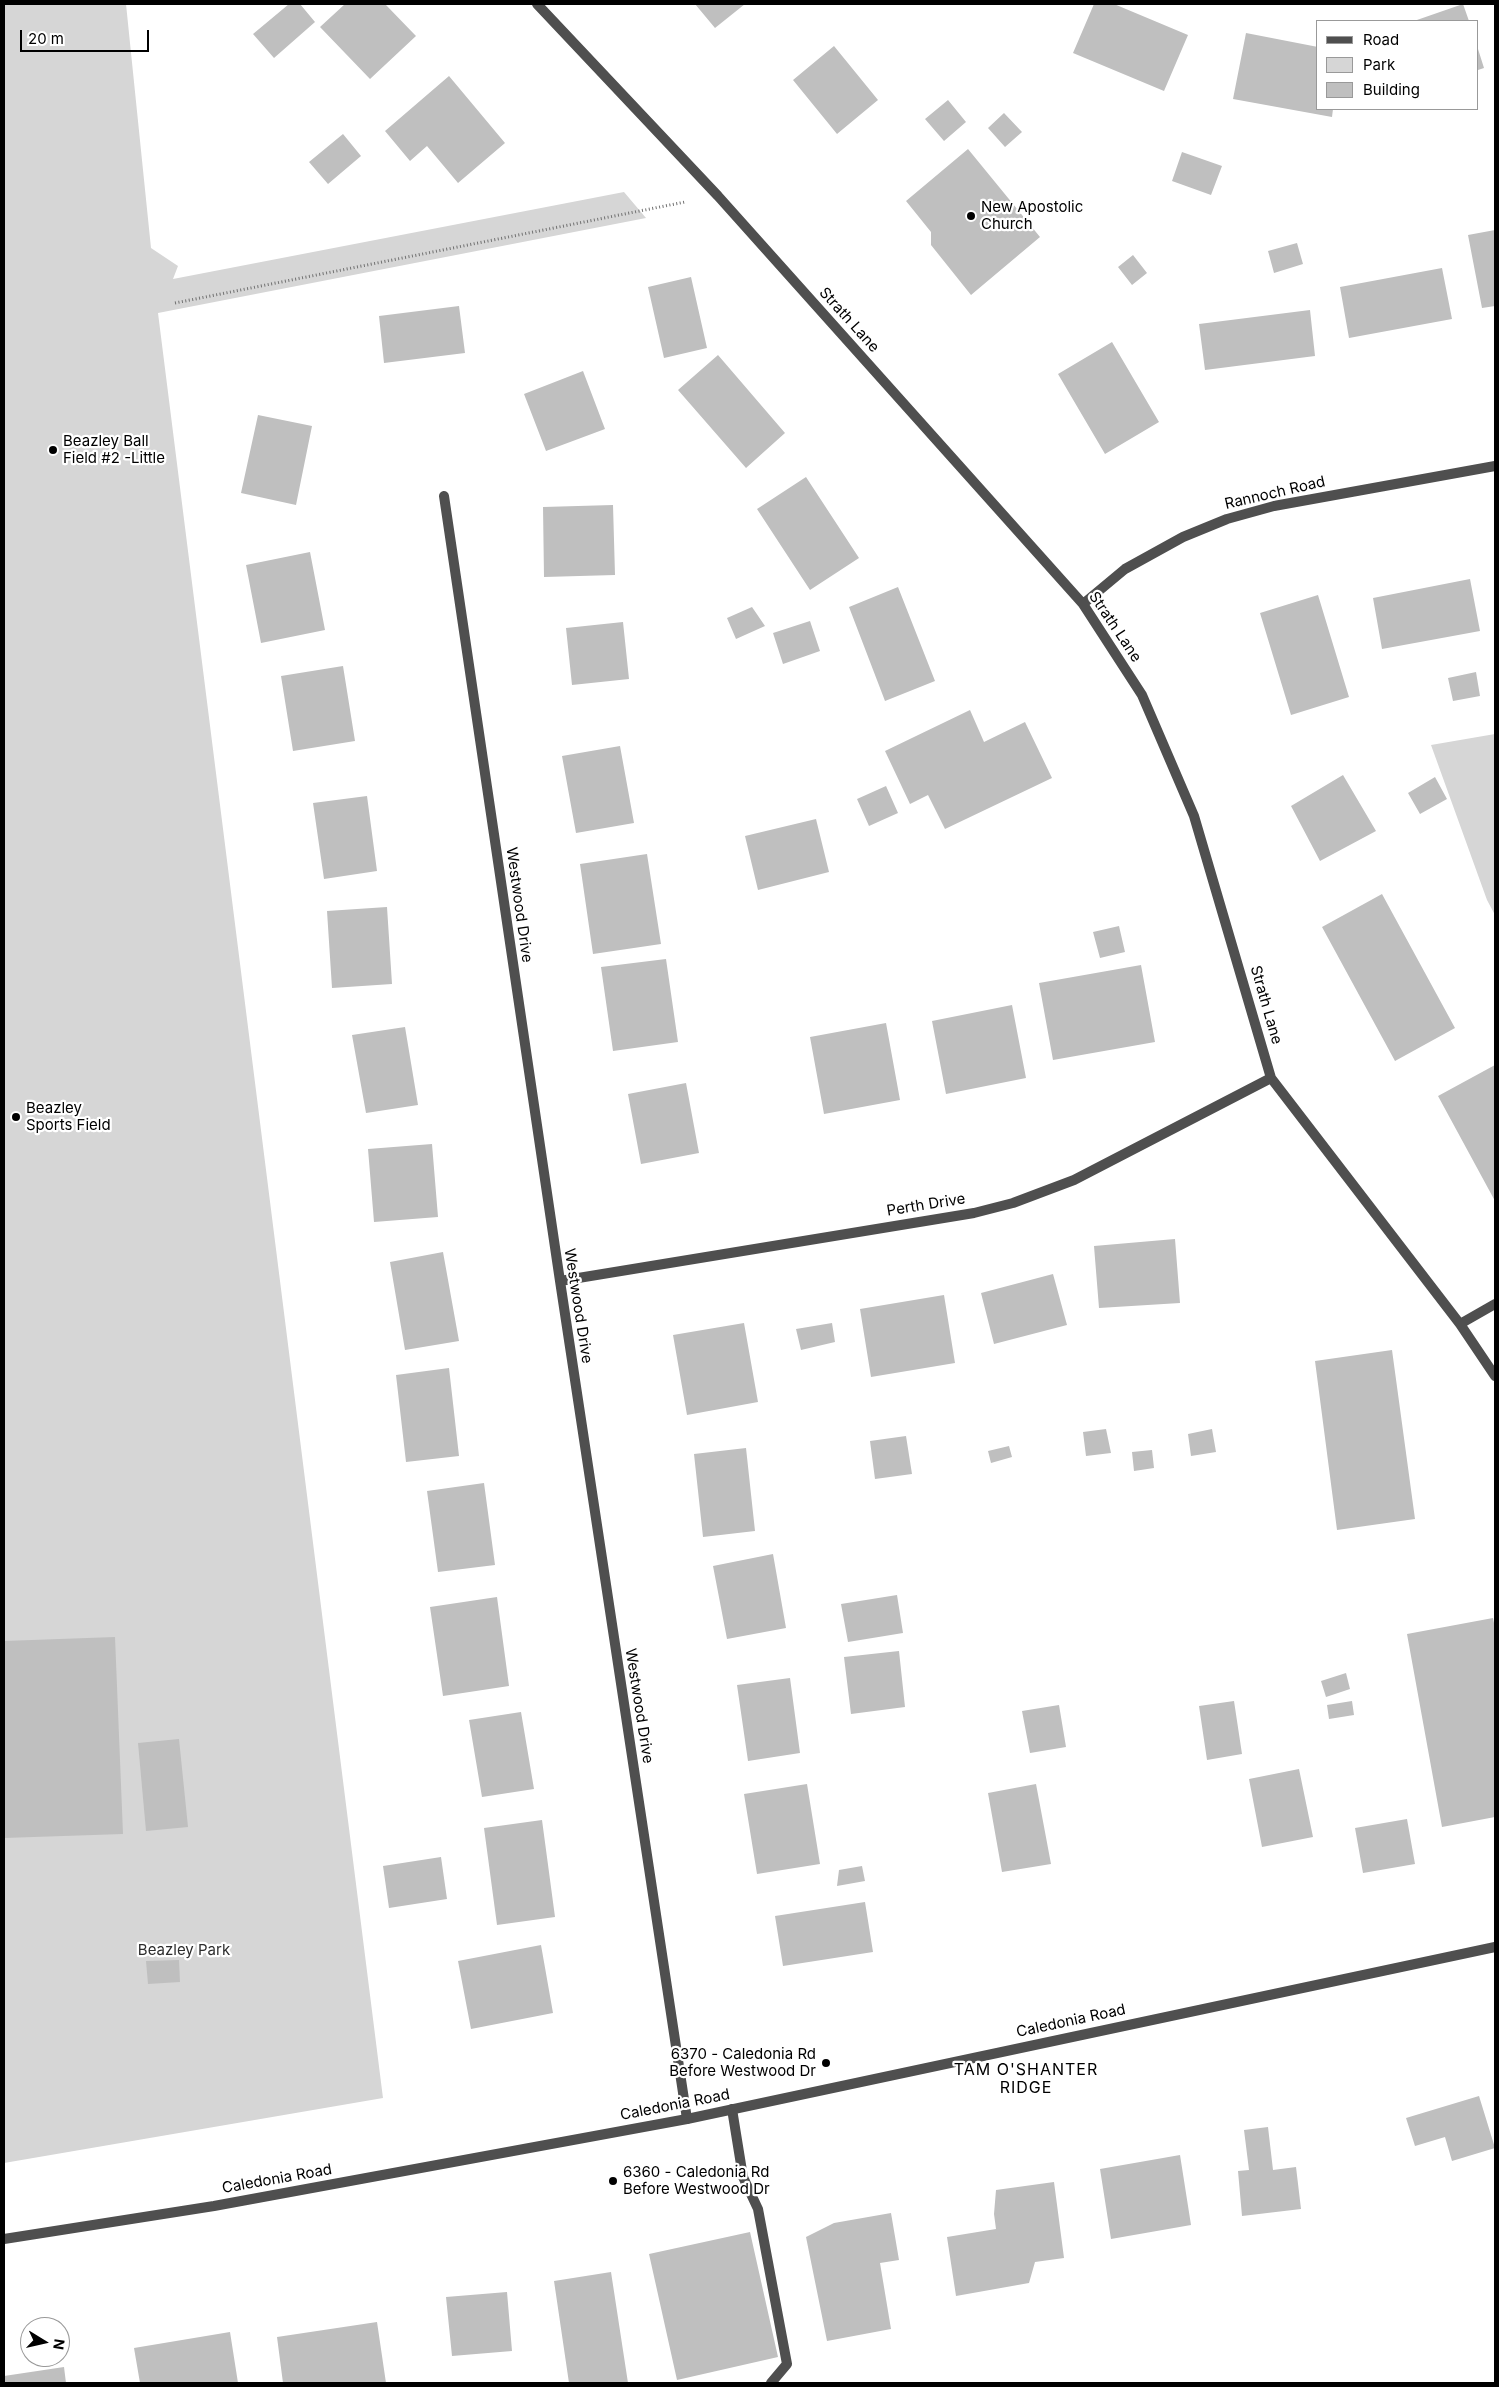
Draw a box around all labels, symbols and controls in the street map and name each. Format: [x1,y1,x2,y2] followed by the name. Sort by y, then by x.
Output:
[22,20,151,52] scale bar
[1316,20,1479,110] legend
[28,29,64,48] text: 20 m
[1363,30,1399,49] text: Road
[1363,55,1395,74] text: Park
[1363,80,1420,99] text: Building
[981,198,1083,233] place label: New Apostolic Church
[965,210,977,222] marker: New Apostolic Church
[815,284,883,356] street label: Strath Lane
[63,432,165,467] place label: Beazley Ball Field #2 -Little
[47,444,59,456] marker: Beazley Ball Field #2 -Little
[1223,473,1327,513] street label: Rannoch Road
[1085,588,1145,666] street label: Strath Lane
[502,846,536,964] street label: Westwood Drive
[1246,964,1286,1046] street label: Strath Lane
[26,1099,111,1134] place label: Beazley Sports Field
[10,1111,22,1123] marker: Beazley Sports Field
[885,1190,967,1220] street label: Perth Drive
[560,1247,596,1365] street label: Westwood Drive
[621,1647,657,1765] street label: Westwood Drive
[138,1941,230,1959] park label: Beazley Park
[1015,2001,1127,2041] street label: Caledonia Road
[669,2045,816,2080] place label: 6370 - Caledonia Rd Before Westwood Dr
[820,2057,832,2069] marker: 6370 - Caledonia Rd Before Westwood Dr
[952,2060,1100,2098] district label: TAM O'SHANTER RIDGE
[619,2086,731,2124] street label: Caledonia Road
[221,2160,333,2198] street label: Caledonia Road
[623,2163,770,2198] place label: 6360 - Caledonia Rd Before Westwood Dr
[607,2175,619,2187] marker: 6360 - Caledonia Rd Before Westwood Dr
[20,2317,70,2367] north arrow
[50,2338,69,2351] text: N

